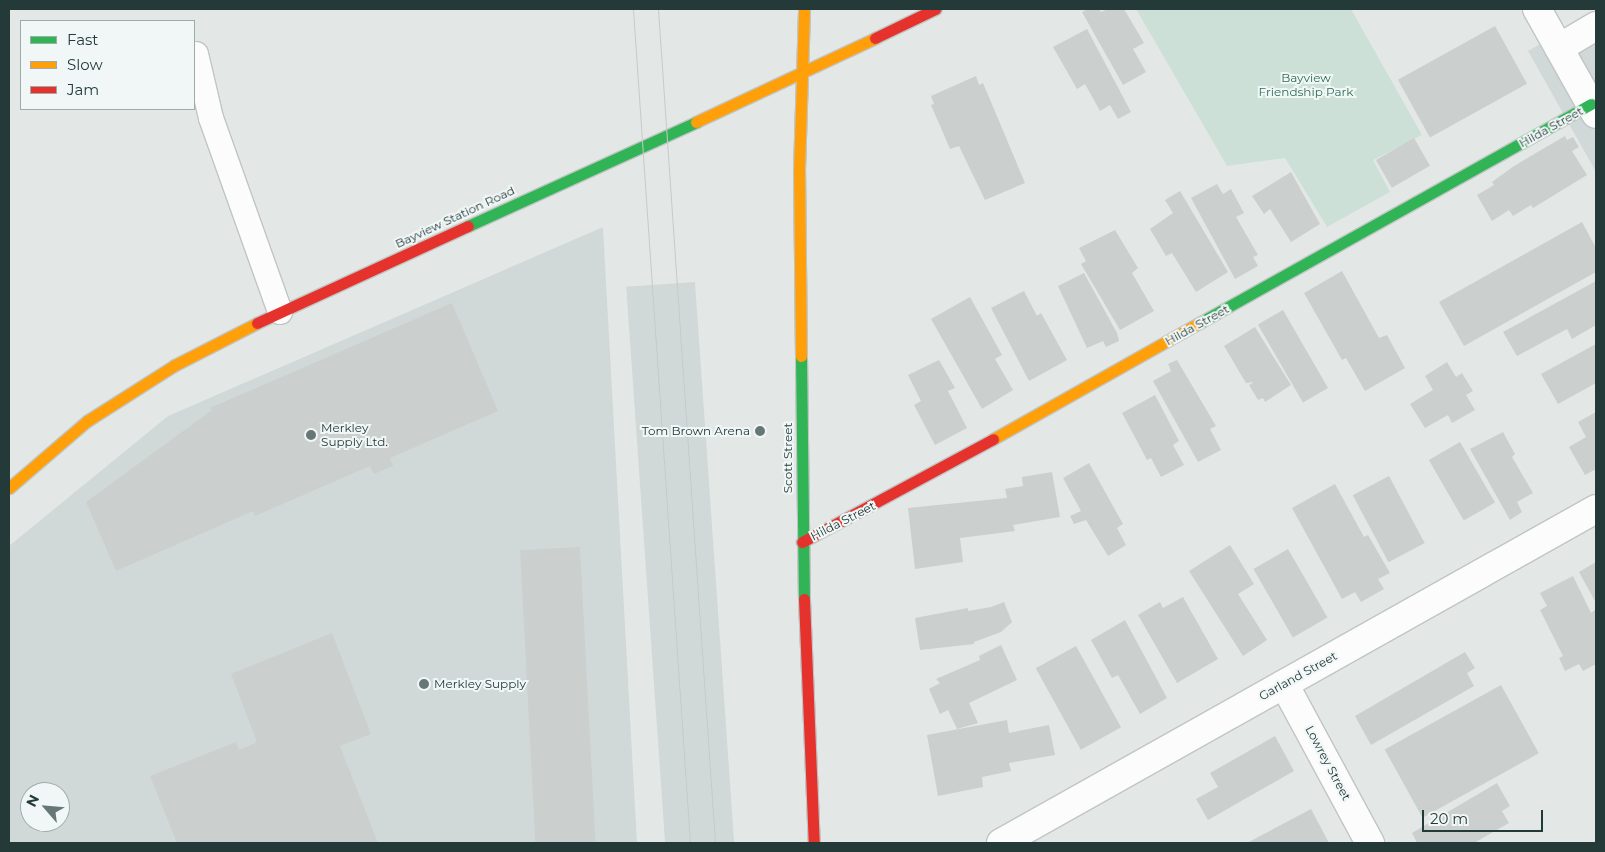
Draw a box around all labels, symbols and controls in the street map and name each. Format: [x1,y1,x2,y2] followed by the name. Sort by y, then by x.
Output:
[20,20,195,110] legend
[67,30,98,49] text: Fast
[67,55,103,74] text: Slow
[1259,71,1353,99] park label: Bayview Friendship Park
[67,80,99,99] text: Jam
[1517,104,1585,150] street label: Hilda Street
[393,183,517,251] street label: Bayview Station Road
[1163,302,1231,348] street label: Hilda Street
[321,421,388,449] place label: Merkley Supply Ltd.
[781,423,795,493] street label: Scott Street
[642,424,750,438] place label: Tom Brown Arena
[754,425,766,437] marker: Tom Brown Arena
[305,429,317,441] marker: Merkley Supply Ltd.
[808,499,878,543] street label: Hilda Street
[1256,649,1340,703] street label: Garland Street
[434,677,526,691] place label: Merkley Supply
[418,678,430,690] marker: Merkley Supply
[1302,723,1354,803] street label: Lowrey Street
[20,782,70,832] north arrow
[22,792,43,810] text: N
[1425,800,1546,832] scale bar
[1430,809,1468,828] text: 20 m

